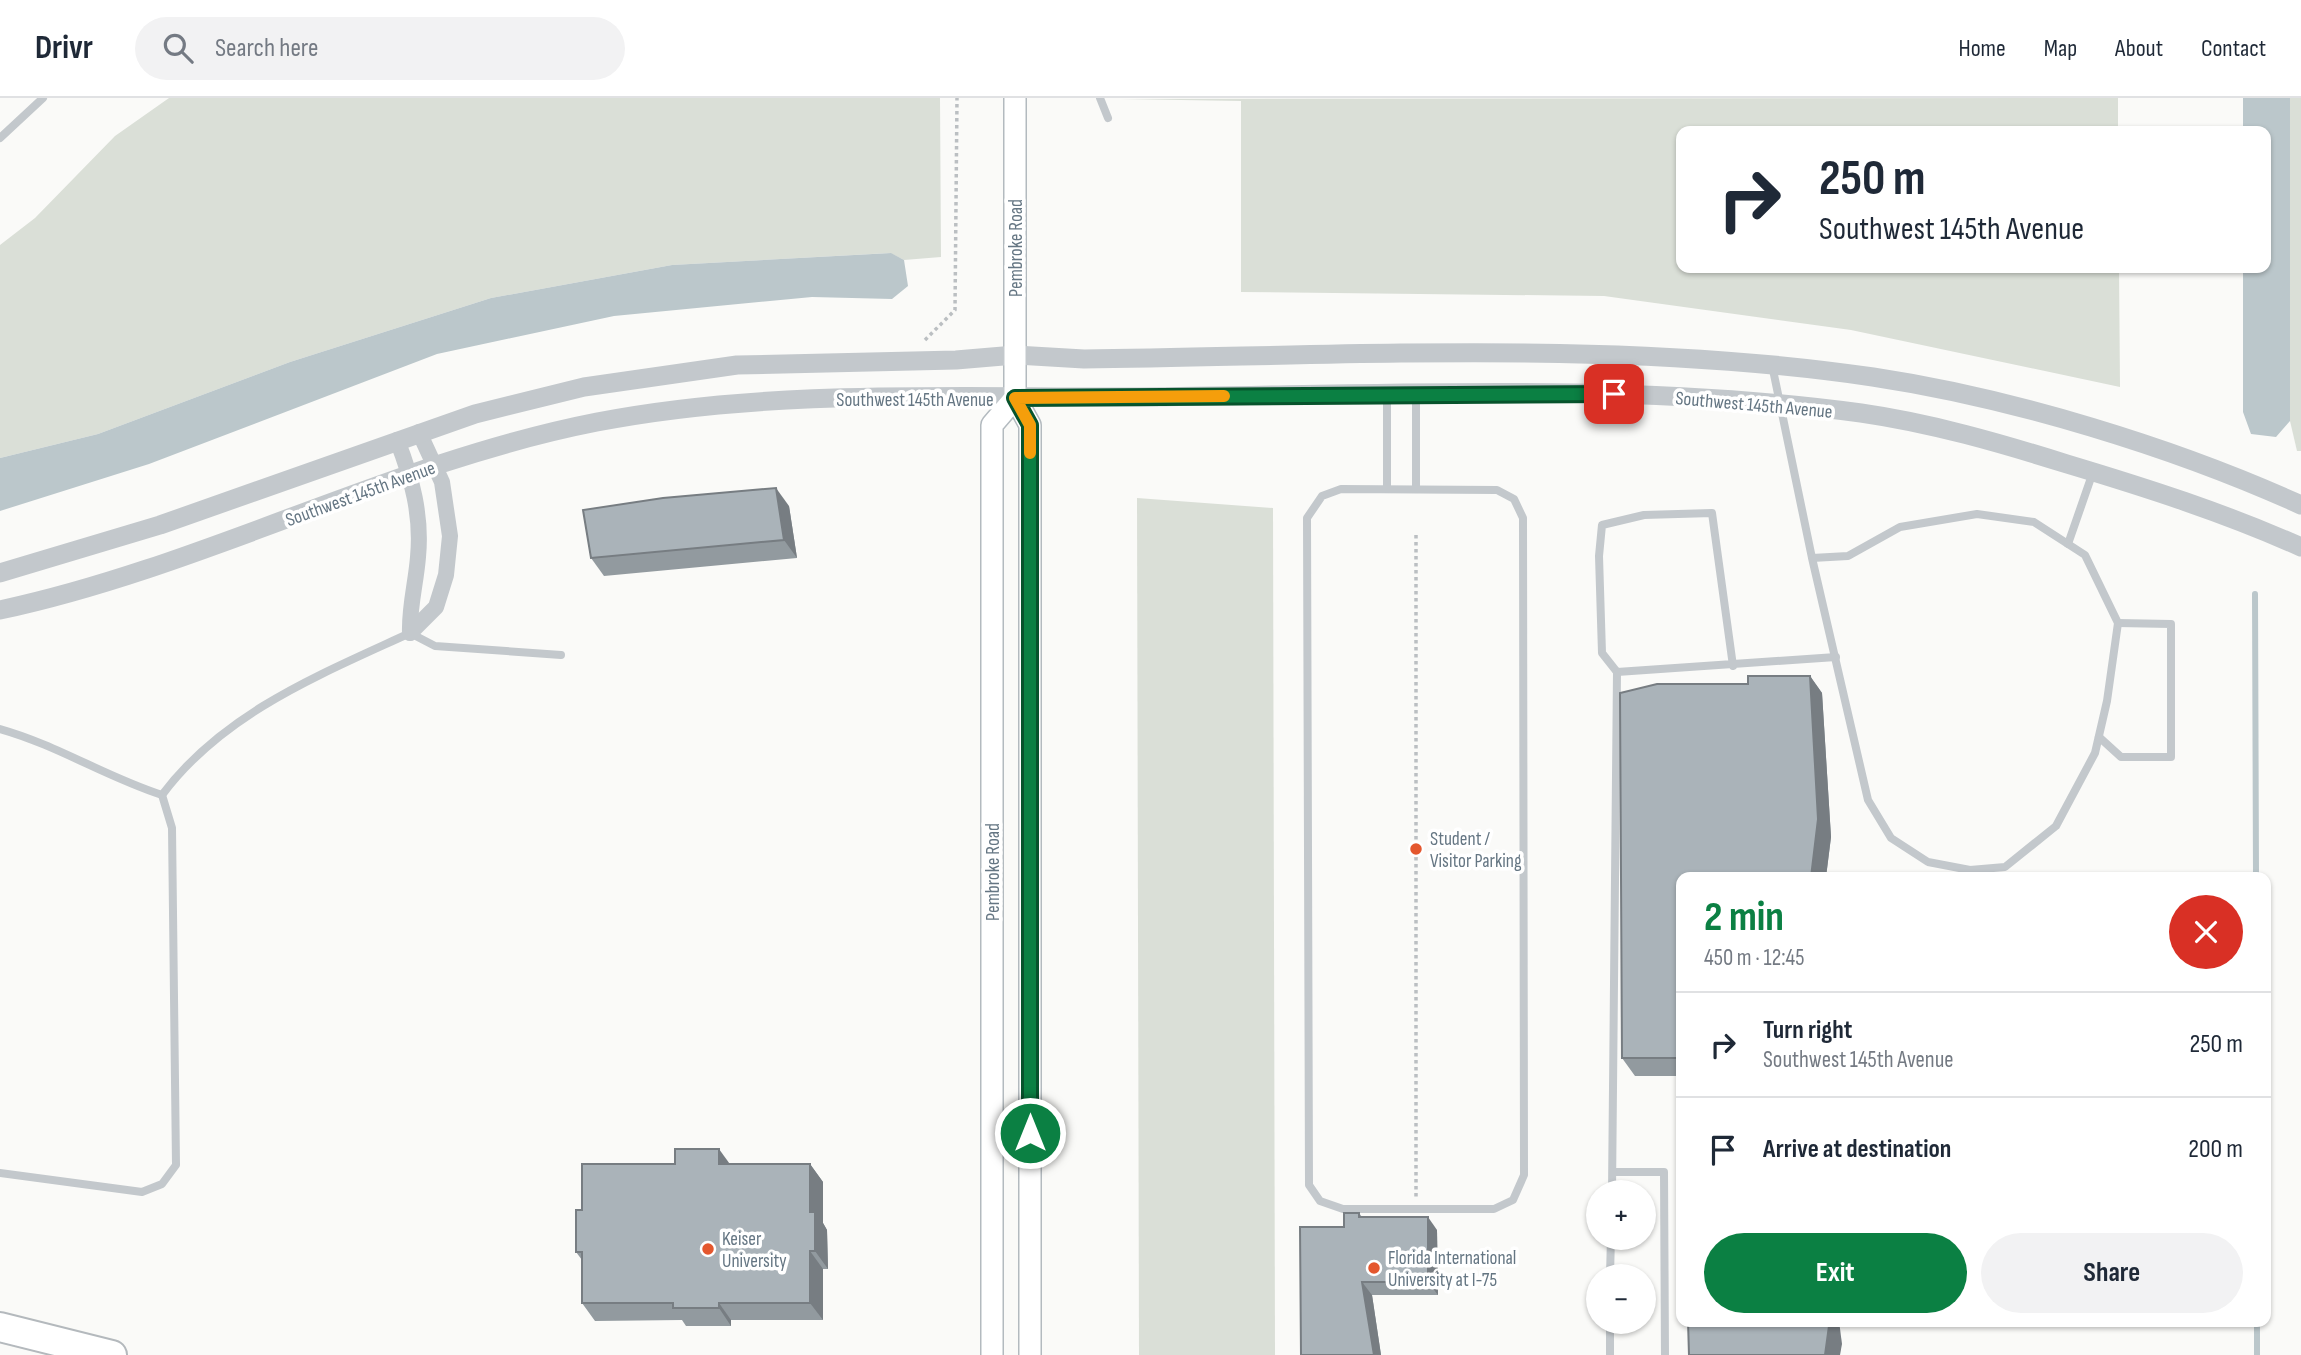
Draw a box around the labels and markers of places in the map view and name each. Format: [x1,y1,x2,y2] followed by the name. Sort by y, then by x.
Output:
[1584,364,1644,424] pin
[1430,828,1522,873] place label: Student / Visitor Parking
[1408,841,1424,857] marker: Student / Visitor Parking
[722,1228,787,1273] place label: Keiser University
[700,1241,716,1257] marker: Keiser University
[1388,1247,1516,1292] place label: Florida International University at I-75
[1366,1260,1382,1276] marker: Florida International University at I-75

